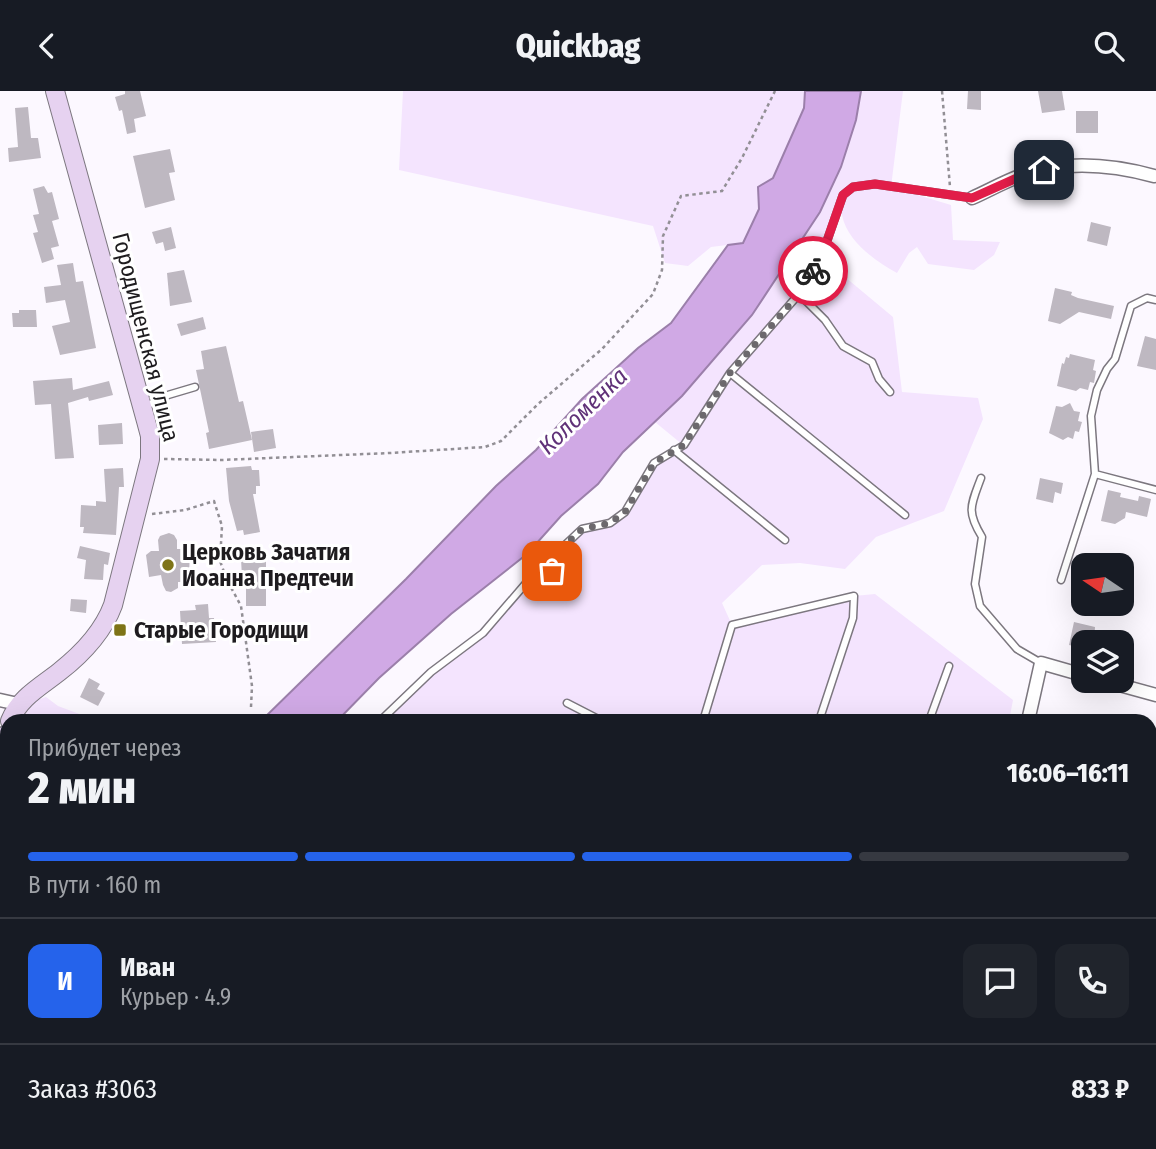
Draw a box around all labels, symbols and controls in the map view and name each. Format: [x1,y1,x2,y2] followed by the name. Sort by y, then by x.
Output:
[28,27,66,65] icon: back
[516,27,640,65] text: Quickbag
[1090,27,1128,65] icon: search
[1014,140,1074,200] pin
[1025,151,1063,189] icon: home
[106,230,186,444] street label: Городищенская улица
[778,236,848,306] courier
[794,252,832,290] icon: bike
[533,362,633,460] water label: Коломенка
[182,538,354,592] place label: Церковь Зачатия Иоанна Предтечи
[522,541,582,601] pin
[533,552,571,590] icon: bag
[1071,553,1134,616] north arrow
[1071,553,1134,693] map controls
[160,557,176,573] marker: Церковь Зачатия Иоанна Предтечи
[134,616,309,644] place label: Старые Городищи
[112,622,128,638] marker: Старые Городищи
[1071,630,1134,693] button: layers
[28,734,181,762] text: Прибудет через
[1007,758,1129,789] text: 16:06–16:11
[28,760,136,815] text: 2 мин
[28,871,161,899] text: В пути · 160 m
[963,944,1037,1018] button: chat
[1055,944,1129,1018] button: phone
[120,952,175,983] text: Иван
[57,966,73,997] text: И
[120,983,231,1011] text: Курьер · 4.9
[28,1074,157,1105] text: Заказ #3063
[1071,1074,1129,1105] text: 833 ₽

